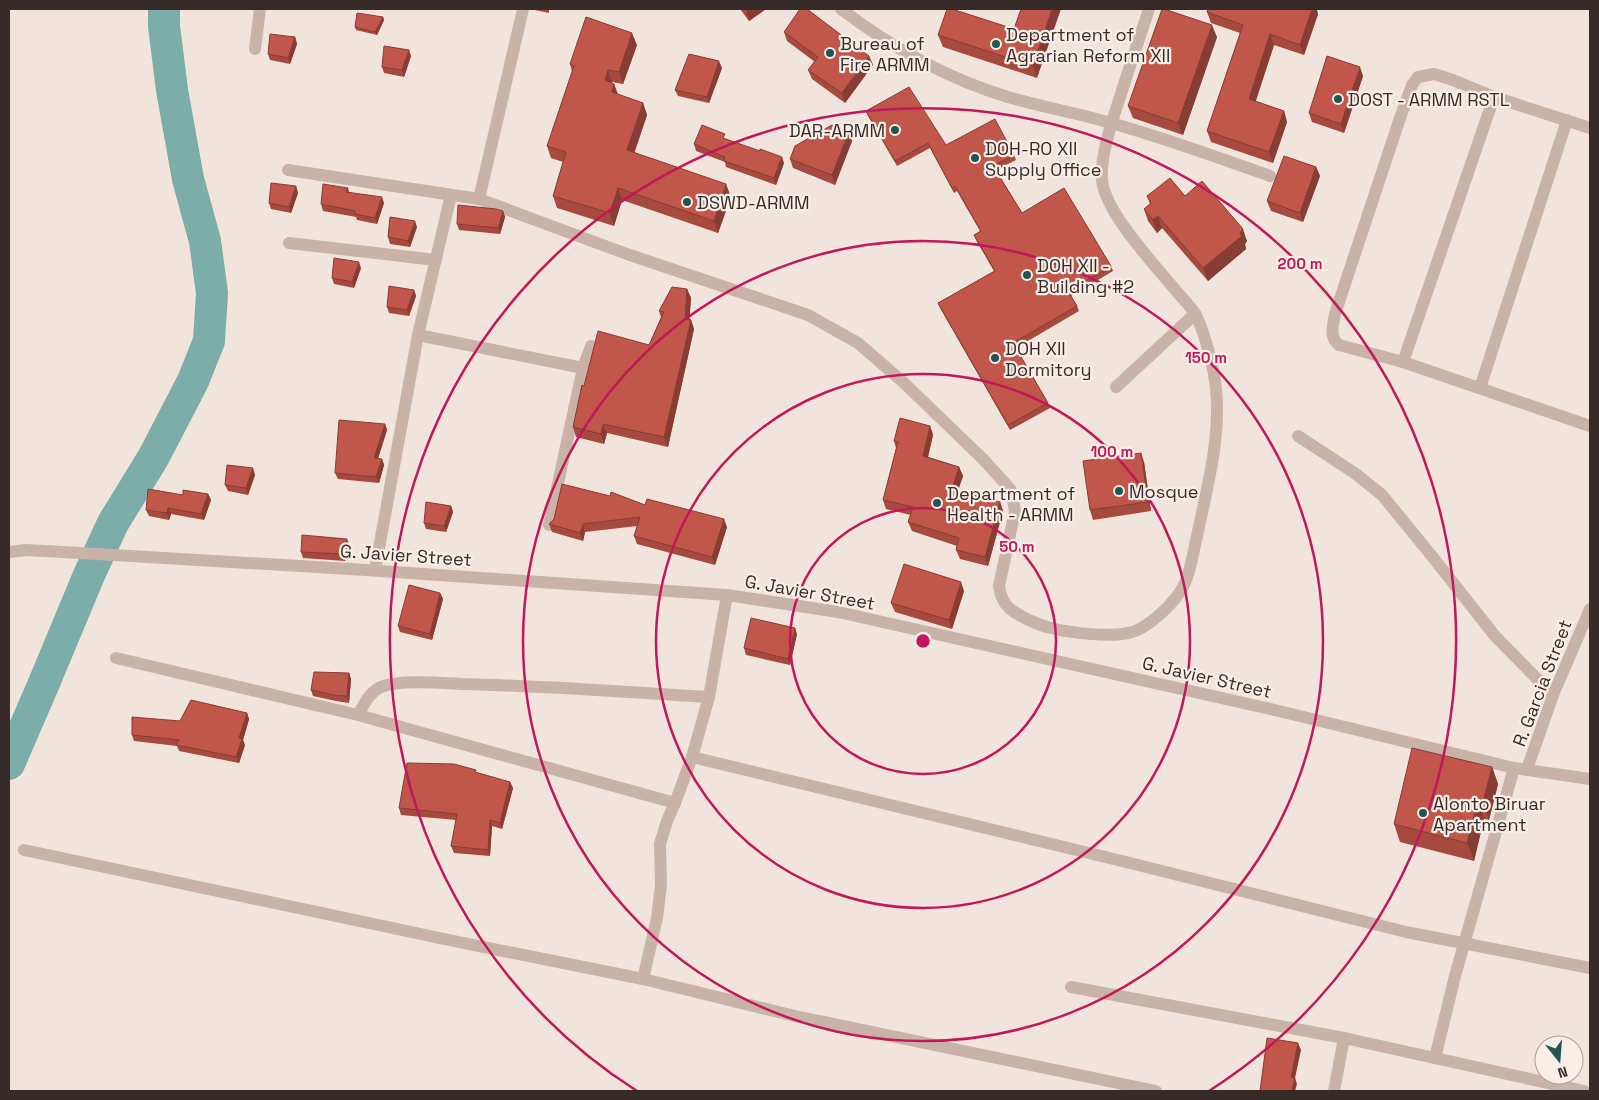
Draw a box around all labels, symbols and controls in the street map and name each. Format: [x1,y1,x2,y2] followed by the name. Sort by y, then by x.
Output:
[1006,23,1170,67] place label: Department of Agrarian Reform XII
[840,32,929,76] place label: Bureau of Fire ARMM
[990,38,1002,50] marker: Department of Agrarian Reform XII
[824,47,836,59] marker: Bureau of Fire ARMM
[1348,88,1510,111] place label: DOST - ARMM RSTL
[1332,93,1344,105] marker: DOST - ARMM RSTL
[789,119,885,142] place label: DAR-ARMM
[889,124,901,136] marker: DAR-ARMM
[985,137,1101,181] place label: DOH-RO XII Supply Office
[969,152,981,164] marker: DOH-RO XII Supply Office
[697,191,809,214] place label: DSWD-ARMM
[681,196,693,208] marker: DSWD-ARMM
[1037,254,1134,298] place label: DOH XII - Building #2
[1278,254,1322,273] text: 200 m
[1021,269,1033,281] marker: DOH XII - Building #2
[1005,337,1092,381] place label: DOH XII Dormitory
[1185,348,1227,367] text: 150 m
[989,352,1001,364] marker: DOH XII Dormitory
[1091,442,1133,461] text: 100 m
[1129,480,1198,503] place label: Mosque
[947,482,1075,526] place label: Department of Health - ARMM
[1113,485,1125,497] marker: Mosque
[931,497,943,509] marker: Department of Health - ARMM
[999,537,1035,556] text: 50 m
[339,539,473,571] street label: G. Javier Street
[743,569,877,615] street label: G. Javier Street
[1507,616,1577,750] street label: R. Garcia Street
[914,632,932,650] centre of rings
[1140,651,1274,703] street label: G. Javier Street
[1433,792,1546,836] place label: Alonto Biruar Apartment
[1417,807,1429,819] marker: Alonto Biruar Apartment
[1534,1035,1584,1085] north arrow
[1556,1062,1570,1082] text: N

